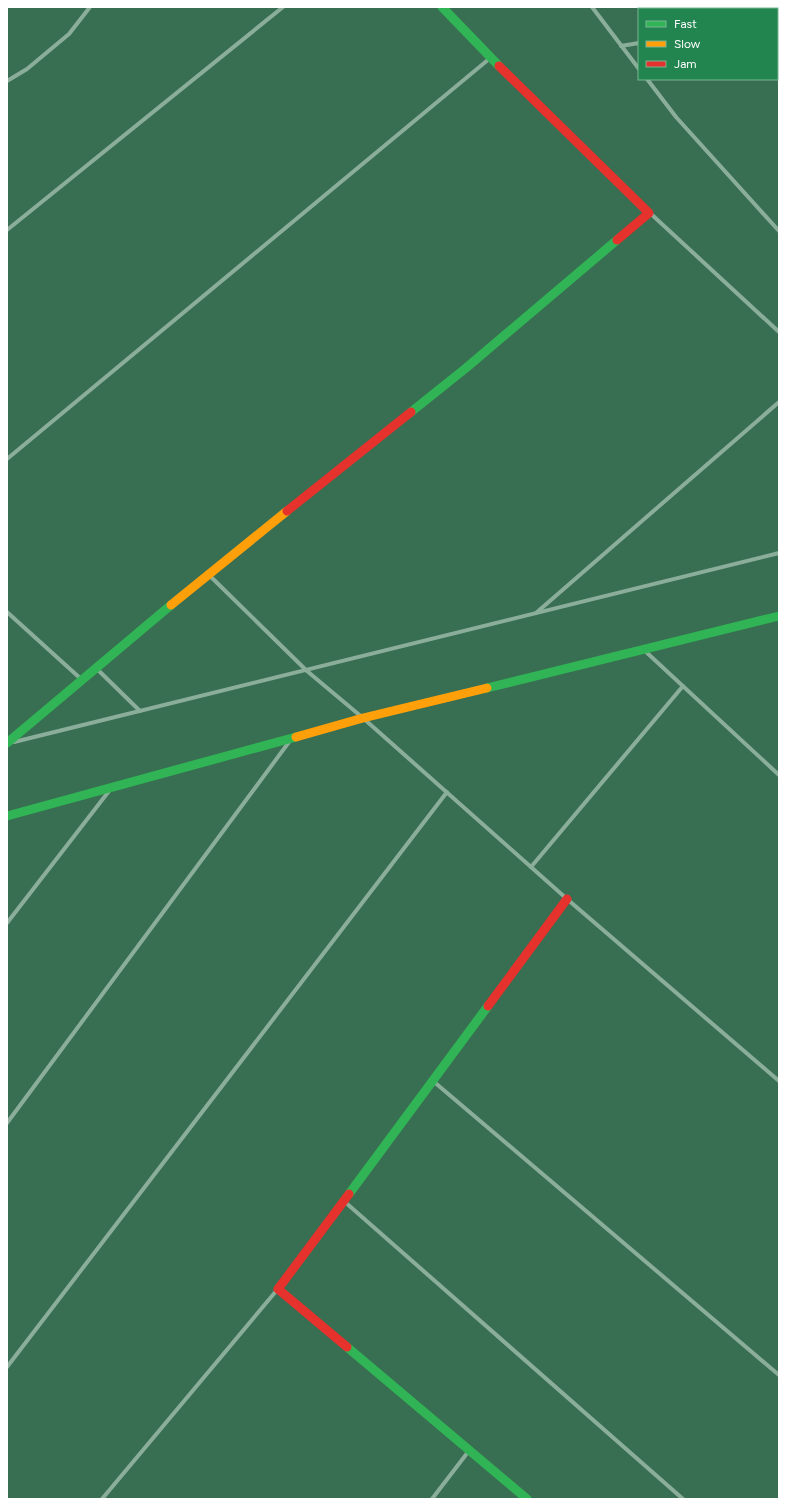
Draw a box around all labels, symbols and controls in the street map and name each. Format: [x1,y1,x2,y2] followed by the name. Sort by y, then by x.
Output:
[638,8,778,80] legend
[674,17,697,31] text: Fast
[674,37,701,51] text: Slow
[674,57,697,71] text: Jam

